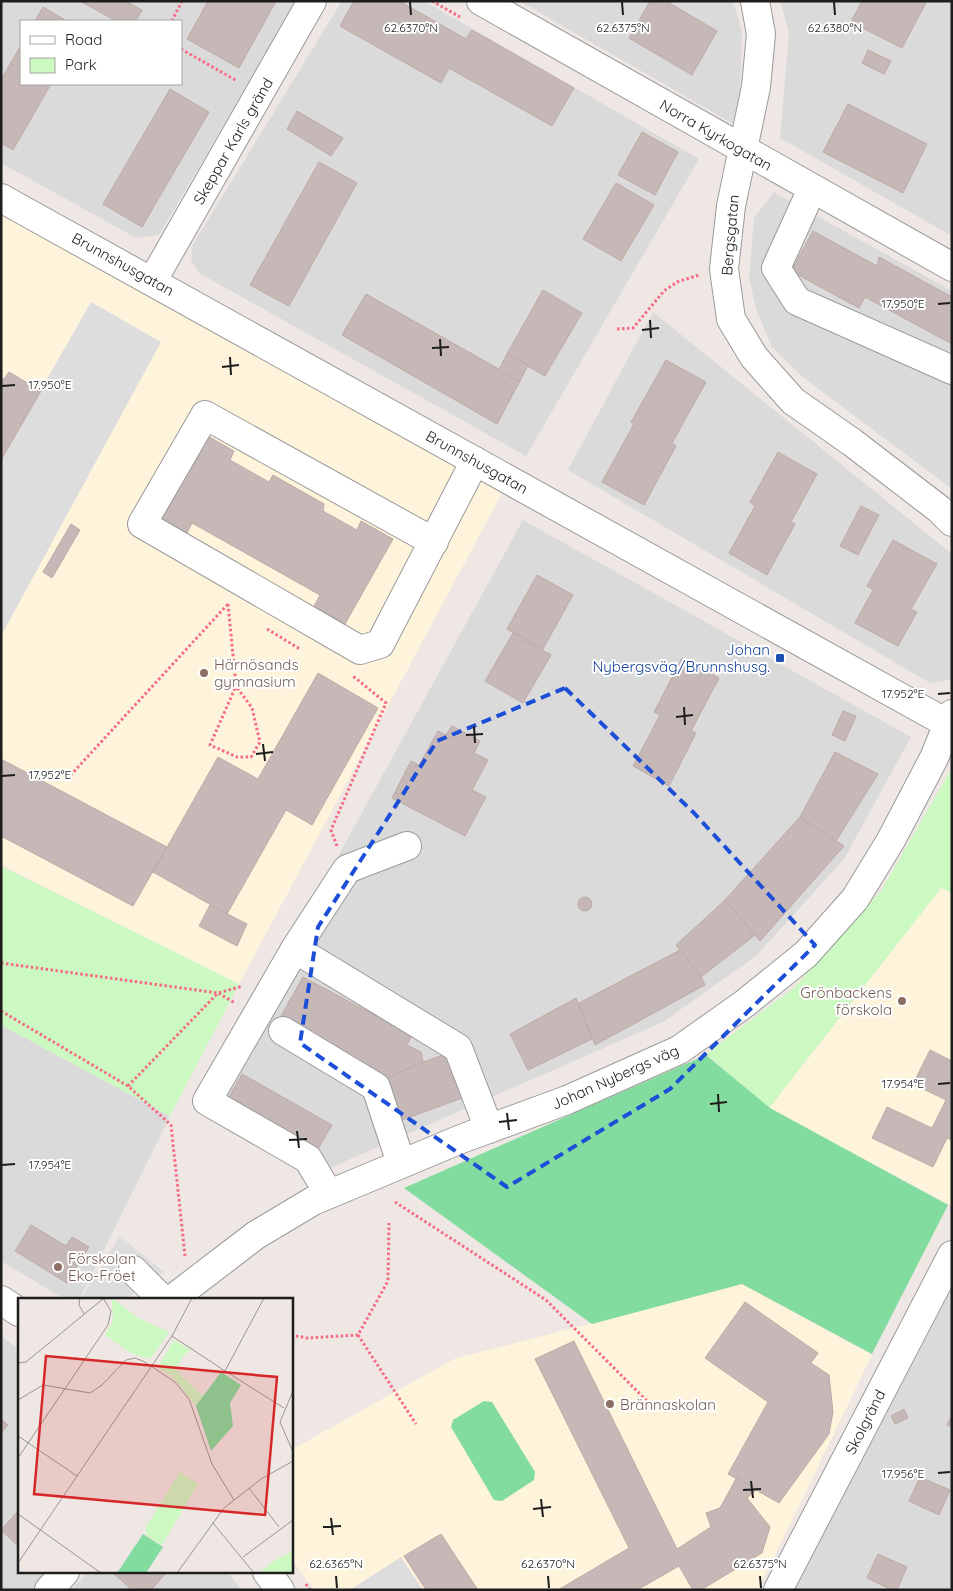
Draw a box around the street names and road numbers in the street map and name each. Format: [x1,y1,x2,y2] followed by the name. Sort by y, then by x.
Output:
[189,74,277,208] street label: Skeppar Karls gränd
[656,95,776,175] street label: Norra Kyrkogatan
[717,194,743,276] street label: Bergsgatan
[69,228,177,300] street label: Brunnshusgatan
[423,426,531,498] street label: Brunnshusgatan
[548,1040,682,1114] street label: Johan Nybergs väg
[841,1386,889,1458] street label: Skolgränd

